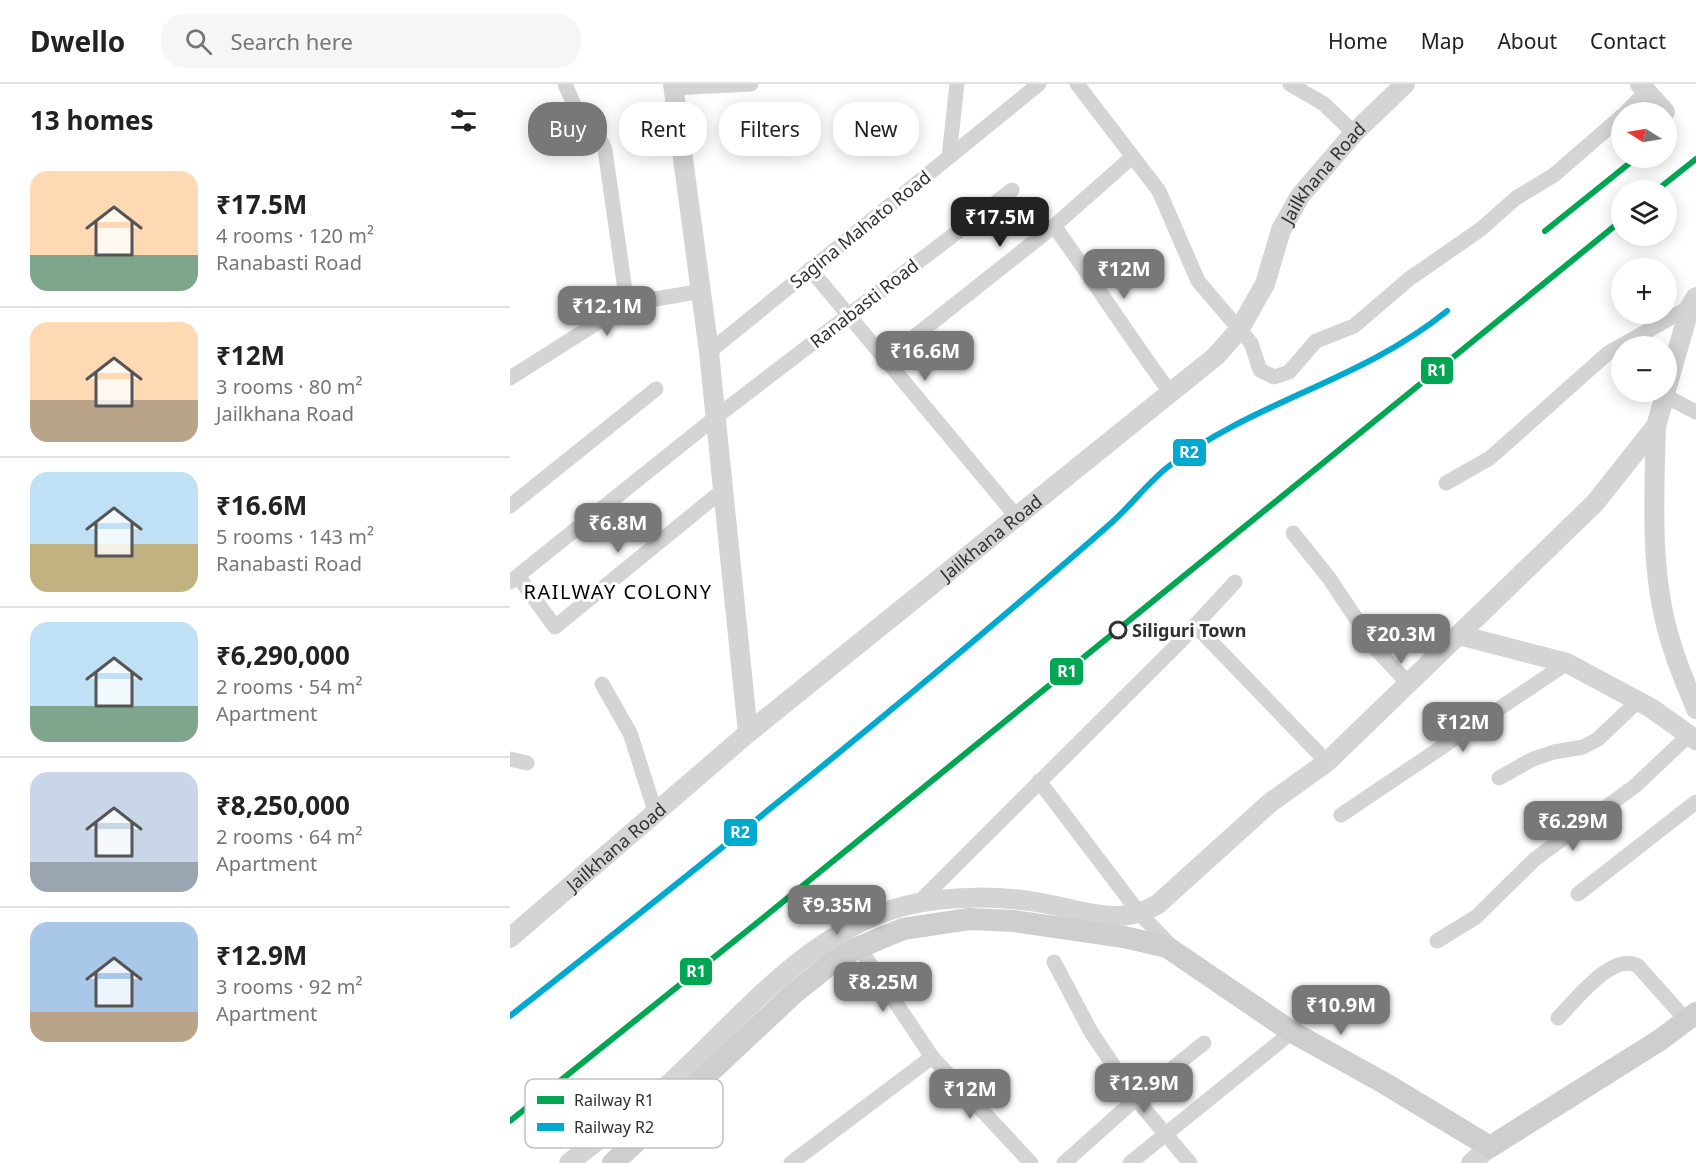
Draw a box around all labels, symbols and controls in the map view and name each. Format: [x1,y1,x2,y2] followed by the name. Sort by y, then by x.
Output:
[161,14,581,68] search box
[30,22,125,60] text: Dwello
[182,25,215,58] icon: search
[230,26,353,56] text: Search here
[1328,27,1388,55] text: Home
[1421,27,1464,55] text: Map
[1497,27,1557,55] text: About
[1590,27,1666,55] text: Contact
[30,102,154,138] text: 13 homes
[528,102,607,156] chip: Buy
[619,102,707,156] chip: Rent
[719,102,821,156] chip: Filters
[833,102,919,156] chip: New
[1611,102,1677,168] north arrow
[1611,102,1677,402] map controls
[447,104,480,137] icon: filters
[1274,116,1370,230] street label: Jailkhana Road
[785,165,935,293] street label: Sagina Mahato Road
[1611,180,1677,246] button: layers
[216,186,307,222] text: ₹17.5M
[78,195,150,267] icon: home
[951,197,1049,248] pin: ₹17.5M
[965,203,1035,230] text: ₹17.5M
[216,222,374,249] text: 4 rooms · 120 m²
[216,249,362,276] text: Ranabasti Road
[1088,249,1160,300] pin: ₹12M
[805,253,923,353] street label: Ranabasti Road
[1097,255,1151,282] text: ₹12M
[1611,258,1677,324] button: +
[558,286,656,337] pin: ₹12.1M
[572,292,642,319] text: ₹12.1M
[876,331,974,382] pin: ₹16.6M
[1611,336,1677,402] button: −
[216,337,285,373] text: ₹12M
[890,337,960,364] text: ₹16.6M
[78,346,150,418] icon: home
[1420,356,1454,385] line badge: R1
[1427,359,1447,381] text: R1
[216,373,363,400] text: 3 rooms · 80 m²
[216,400,354,427] text: Jailkhana Road
[1172,438,1207,467] line badge: R2
[1179,441,1199,463] text: R2
[216,487,307,523] text: ₹16.6M
[933,489,1047,587] street label: Jailkhana Road
[78,496,150,568] icon: home
[576,503,660,554] pin: ₹6.8M
[589,509,647,536] text: ₹6.8M
[216,523,374,550] text: 5 rooms · 143 m²
[216,550,362,577] text: Ranabasti Road
[523,578,713,605] district label: RAILWAY COLONY
[1352,614,1450,665] pin: ₹20.3M
[1132,618,1246,642] place label: Siliguri Town
[1366,620,1436,647] text: ₹20.3M
[1109,621,1127,639] marker: Siliguri Town
[216,637,350,673] text: ₹6,290,000
[78,646,150,718] icon: home
[1049,657,1084,686] line badge: R1
[1057,660,1077,682] text: R1
[216,673,363,700] text: 2 rooms · 54 m²
[216,700,317,727] text: Apartment
[1427,702,1499,753] pin: ₹12M
[1436,708,1490,735] text: ₹12M
[216,787,350,823] text: ₹8,250,000
[78,796,150,868] icon: home
[560,797,671,898] street label: Jailkhana Road
[1524,801,1622,852] pin: ₹6.29M
[1538,807,1608,834] text: ₹6.29M
[723,818,758,847] line badge: R2
[730,821,750,843] text: R2
[216,823,363,850] text: 2 rooms · 64 m²
[216,850,317,877] text: Apartment
[788,885,886,936] pin: ₹9.35M
[802,891,872,918] text: ₹9.35M
[216,937,307,973] text: ₹12.9M
[78,946,150,1018] icon: home
[679,957,713,986] line badge: R1
[686,960,706,982] text: R1
[834,962,932,1013] pin: ₹8.25M
[848,968,918,995] text: ₹8.25M
[216,973,363,1000] text: 3 rooms · 92 m²
[1292,985,1390,1036] pin: ₹10.9M
[1306,991,1376,1018] text: ₹10.9M
[216,1000,317,1027] text: Apartment
[1095,1063,1193,1114] pin: ₹12.9M
[934,1069,1006,1120] pin: ₹12M
[1109,1069,1179,1096] text: ₹12.9M
[943,1075,997,1102] text: ₹12M
[525,1079,723,1148] legend
[574,1089,654,1111] text: Railway R1
[574,1116,654,1138] text: Railway R2

